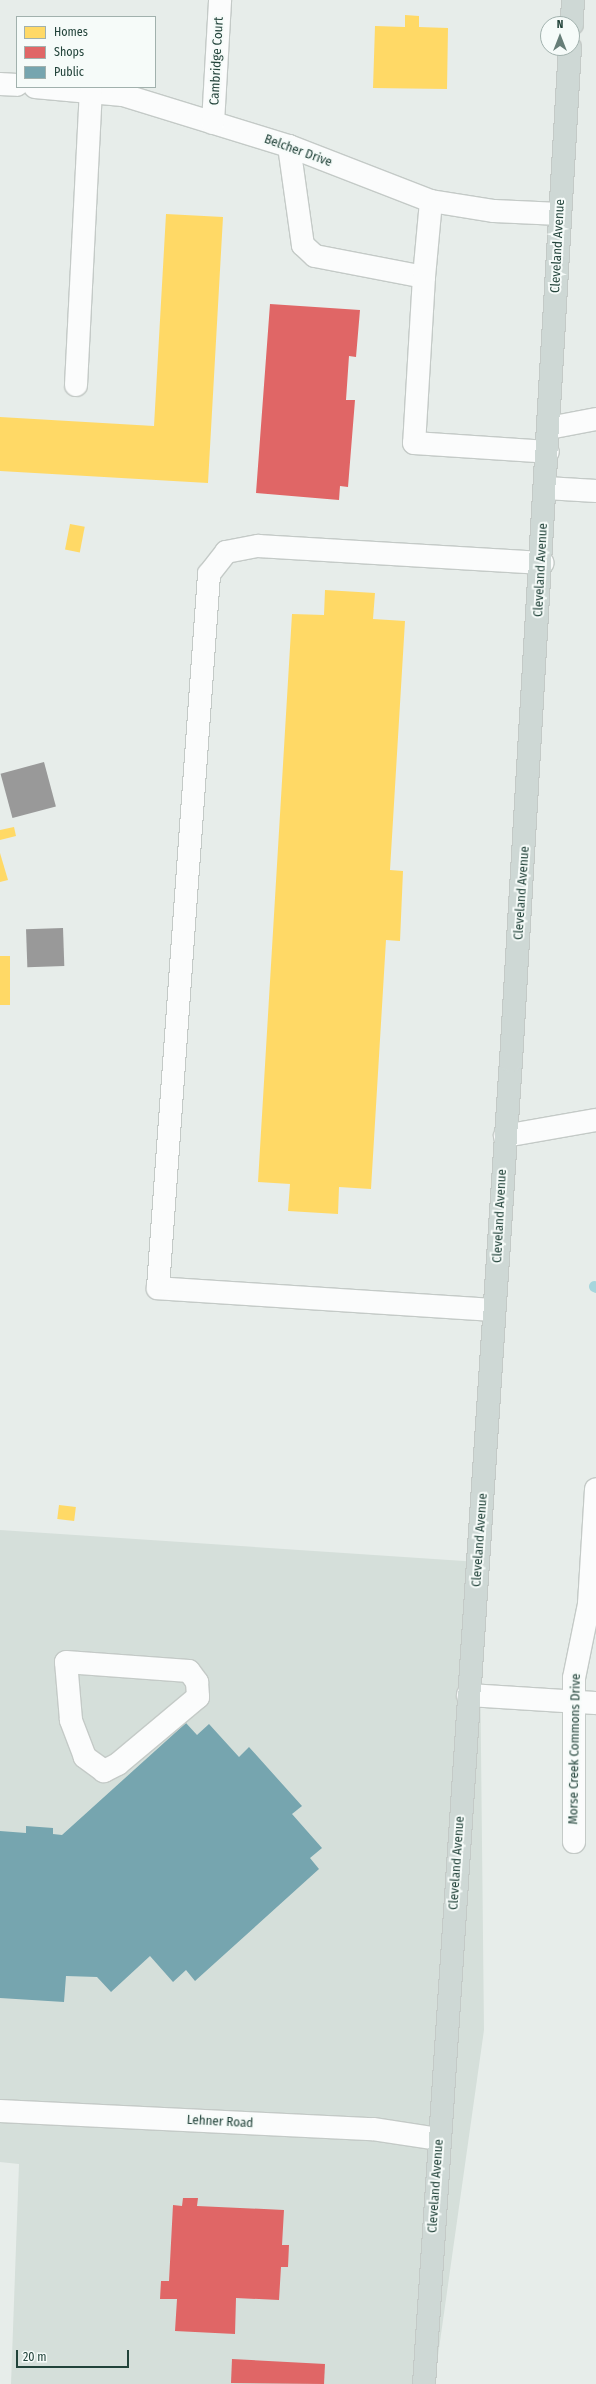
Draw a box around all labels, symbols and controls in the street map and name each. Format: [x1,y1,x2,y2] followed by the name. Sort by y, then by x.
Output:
[16,16,156,88] legend
[207,16,227,106] street label: Cambridge Court
[540,16,580,56] north arrow
[557,18,563,31] text: N
[54,25,88,39] text: Homes
[54,45,84,59] text: Shops
[54,65,84,79] text: Public
[262,132,334,170] street label: Belcher Drive
[548,199,568,293] street label: Cleveland Avenue
[531,523,551,617] street label: Cleveland Avenue
[511,846,533,940] street label: Cleveland Avenue
[490,1169,510,1263] street label: Cleveland Avenue
[469,1493,491,1587] street label: Cleveland Avenue
[566,1673,584,1825] street label: Morse Creek Commons Drive
[446,1816,468,1910] street label: Cleveland Avenue
[186,2112,254,2132] street label: Lehner Road
[425,2139,447,2233] street label: Cleveland Avenue
[18,2342,131,2368] scale bar
[23,2350,47,2364] text: 20 m

